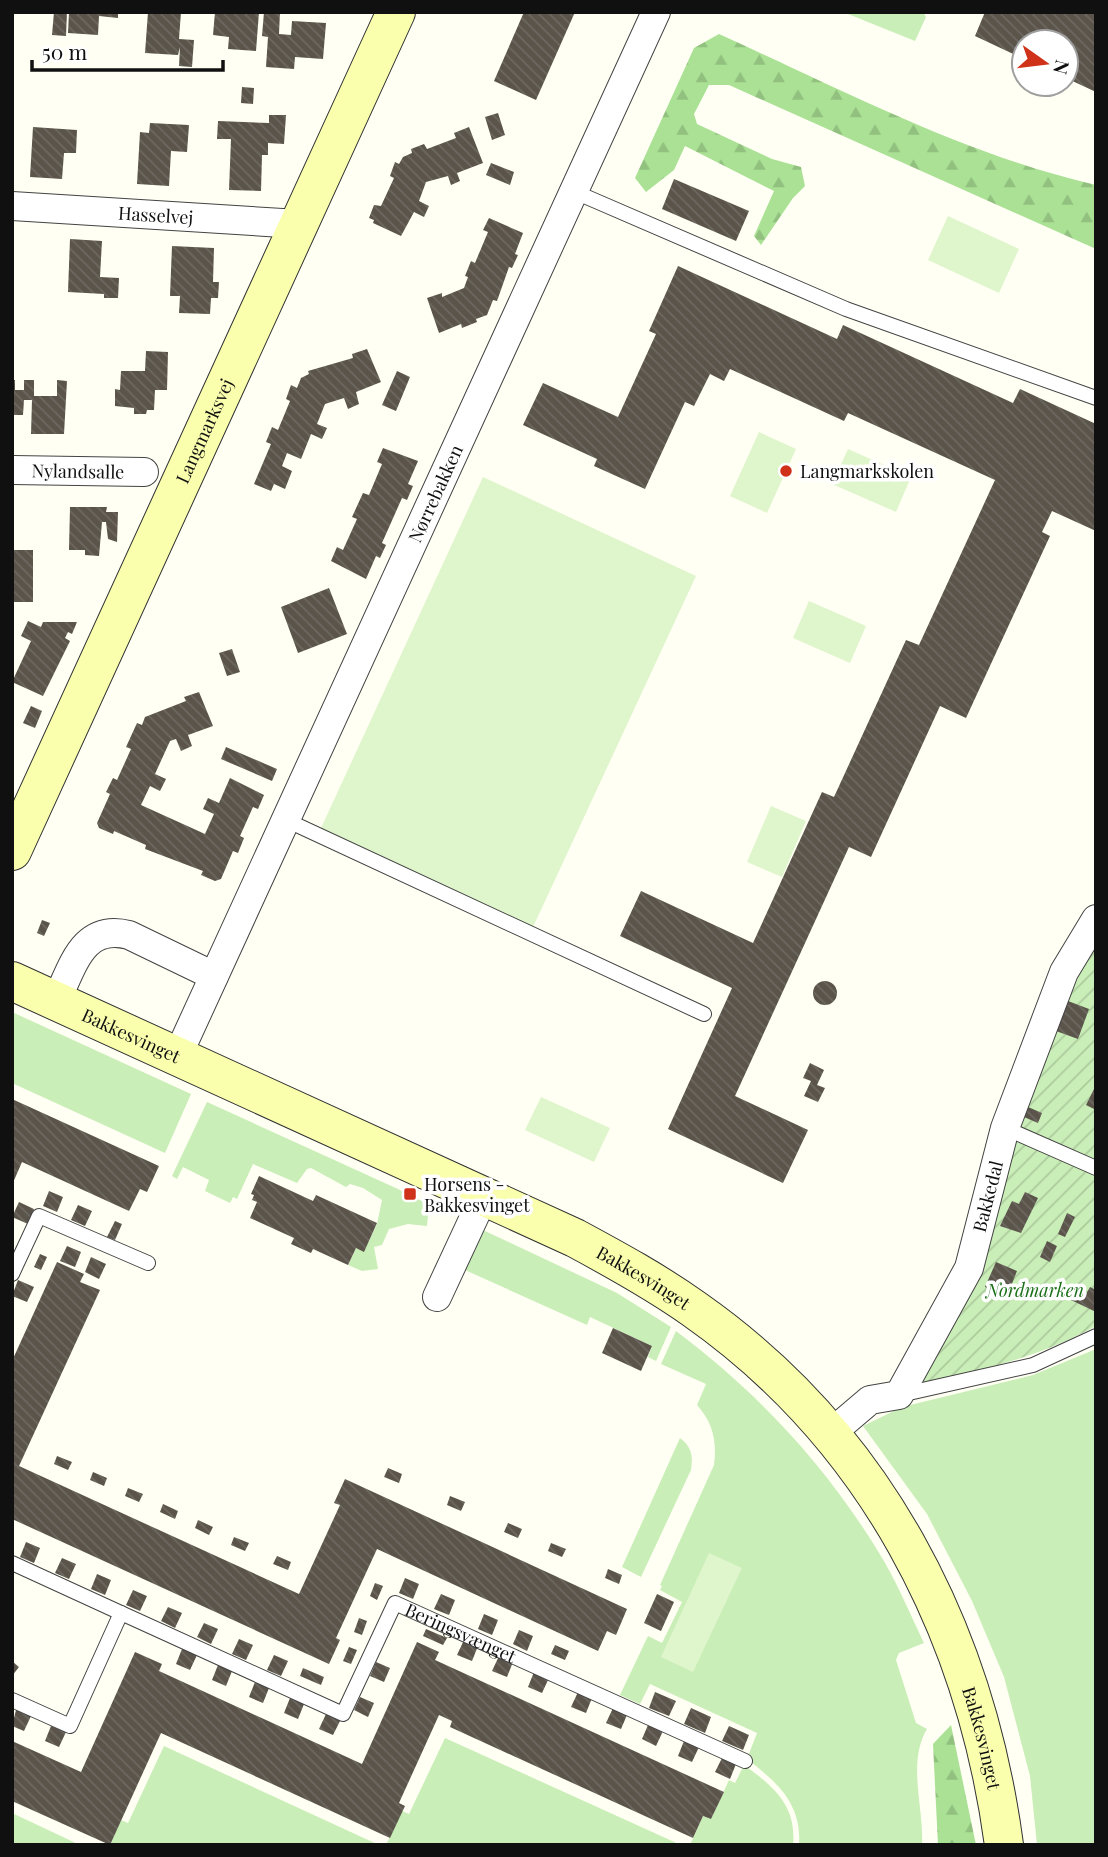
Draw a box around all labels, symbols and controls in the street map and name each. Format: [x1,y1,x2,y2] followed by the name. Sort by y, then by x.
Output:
[32,28,222,72] scale bar
[1010,28,1080,98] north arrow
[42,37,88,65] text: 50 m
[1048,58,1077,77] text: N
[117,201,194,229] street label: Hasselvej
[170,375,239,487] street label: Langmarksvej
[403,441,468,546] street label: Nørrebakken
[31,458,125,484] street label: Nylandsalle
[800,459,934,483] place label: Langmarkskolen
[778,463,794,479] marker: Langmarkskolen
[78,1003,185,1069] street label: Bakkesvinget
[967,1158,1008,1234] street label: Bakkedal
[424,1172,530,1217] place label: Horsens - Bakkesvinget
[402,1186,418,1202] marker: Horsens - Bakkesvinget
[592,1240,696,1315] street label: Bakkesvinget
[984,1278,1084,1302] park label: Nordmarken
[401,1597,520,1668] street label: Beringsvænget
[957,1684,1007,1792] street label: Bakkesvinget

